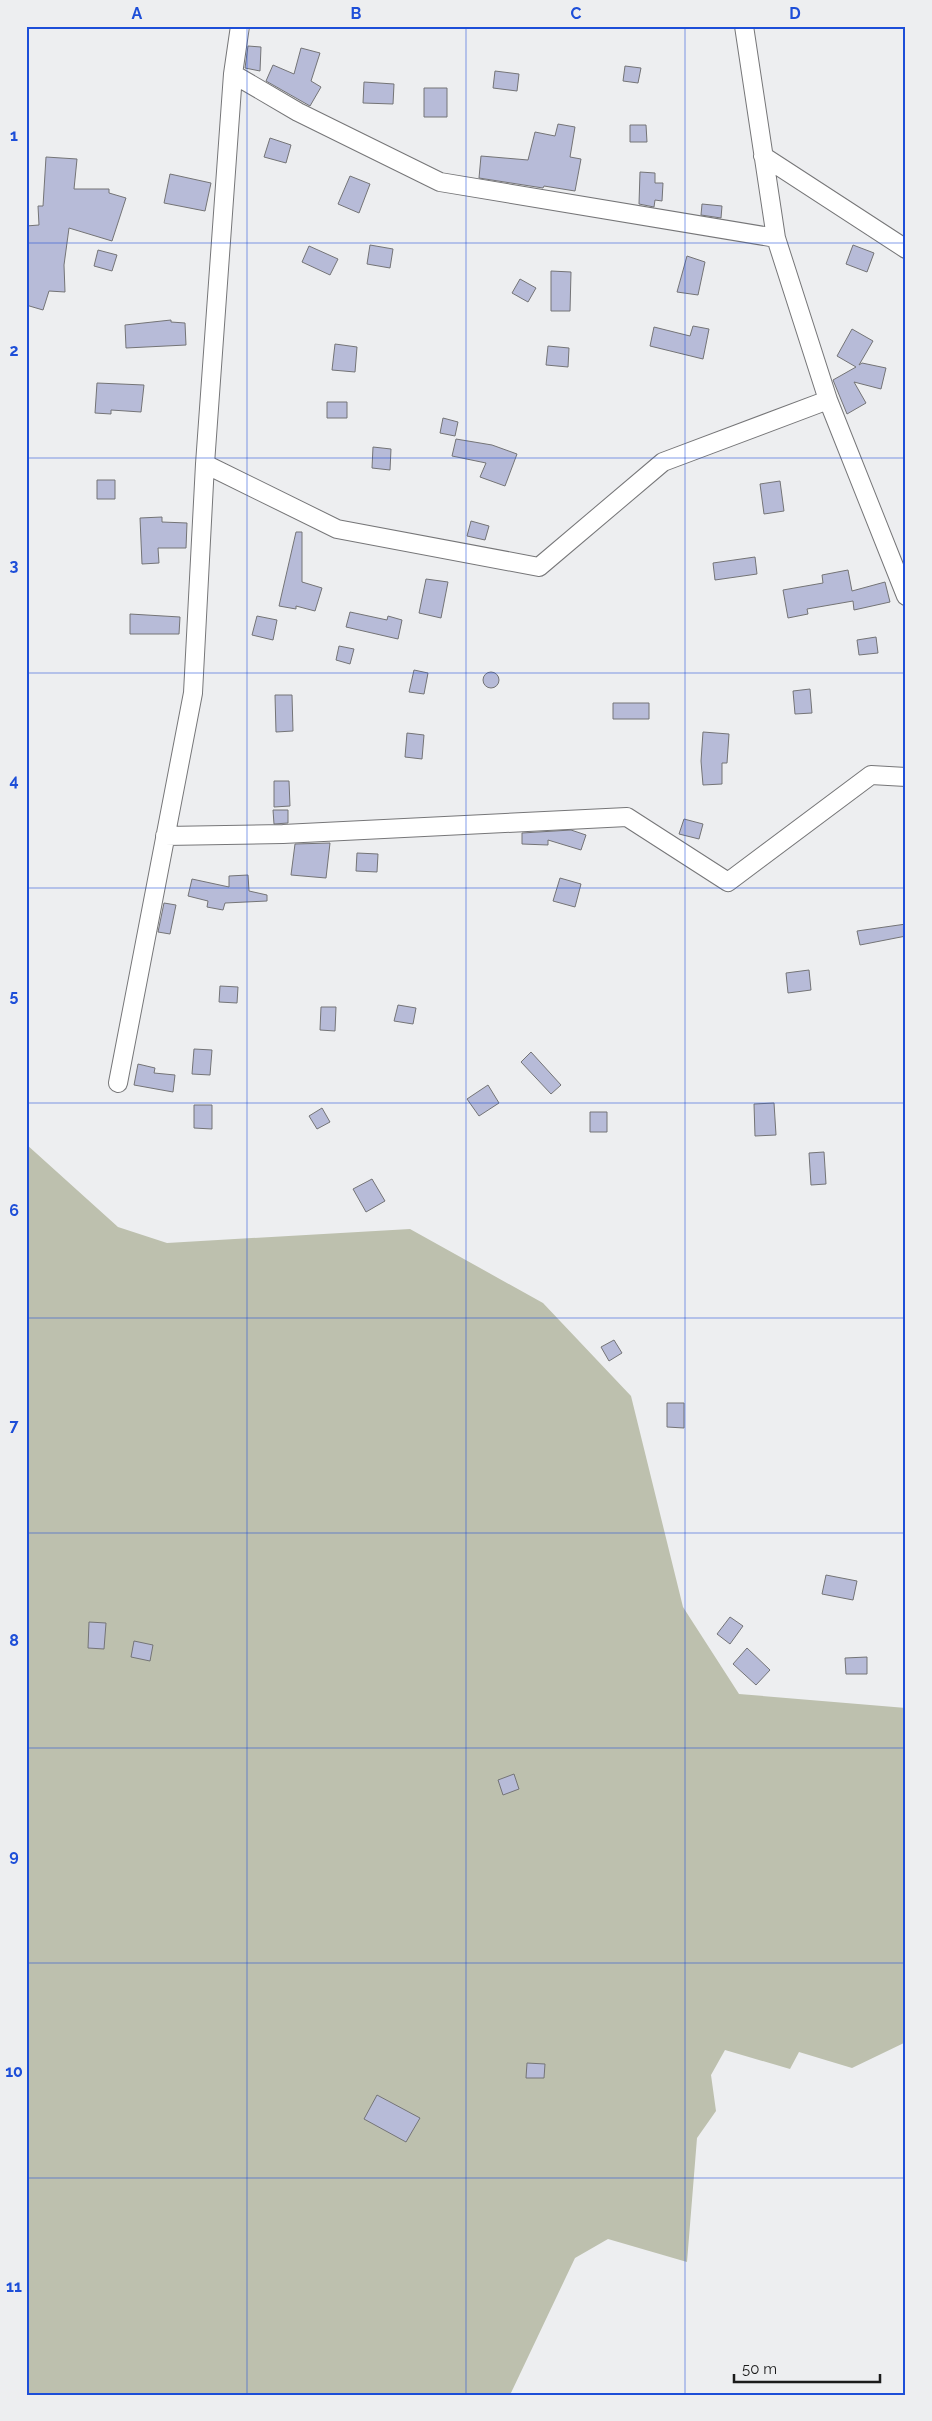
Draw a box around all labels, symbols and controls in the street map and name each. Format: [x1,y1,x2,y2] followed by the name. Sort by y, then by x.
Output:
[132,4,143,23] text: A
[351,4,362,23] text: B
[571,4,582,23] text: C
[789,4,801,23] text: D
[10,126,18,145] text: 1
[9,341,19,360] text: 2
[10,556,19,575] text: 3
[9,771,19,790] text: 4
[10,986,19,1005] text: 5
[9,1201,19,1220] text: 6
[10,1416,19,1435] text: 7
[9,1631,19,1650] text: 8
[9,1846,19,1865] text: 9
[5,2062,23,2081] text: 10
[6,2277,22,2296] text: 11
[734,2351,881,2383] scale bar
[742,2360,777,2378] text: 50 m

